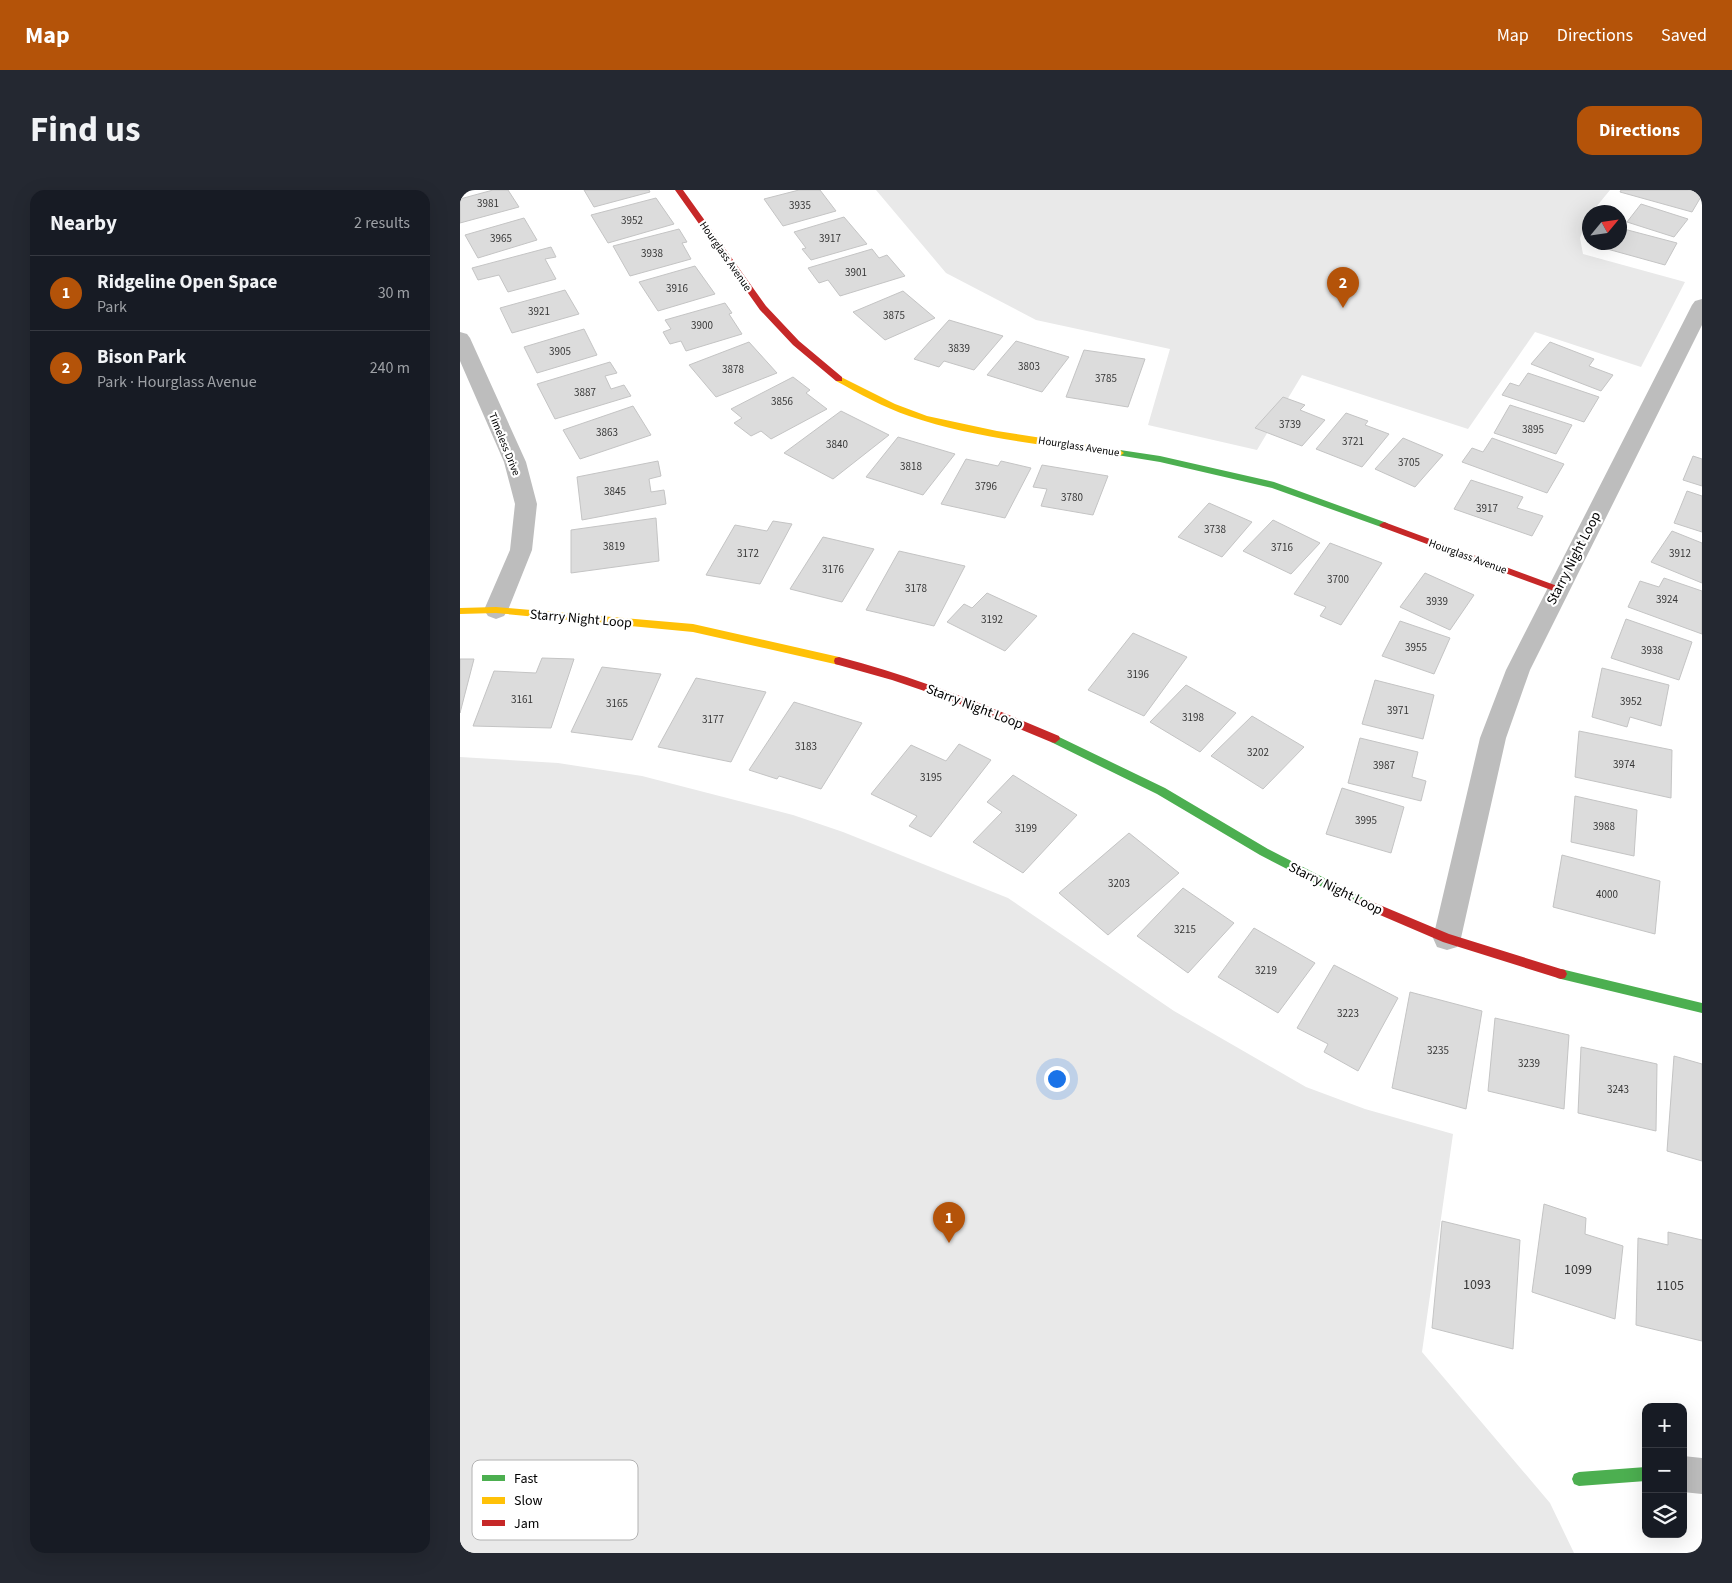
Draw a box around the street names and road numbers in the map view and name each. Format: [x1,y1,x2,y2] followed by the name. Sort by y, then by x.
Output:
[696,218,756,295] street label: Hourglass Avenue
[485,410,524,478] street label: Timeless Drive
[1037,433,1121,460] street label: Hourglass Avenue
[1542,508,1606,609] street label: Starry Night Loop
[1427,535,1509,578] street label: Hourglass Avenue
[529,605,633,633] street label: Starry Night Loop
[923,679,1026,735] street label: Starry Night Loop
[1285,857,1386,920] street label: Starry Night Loop

